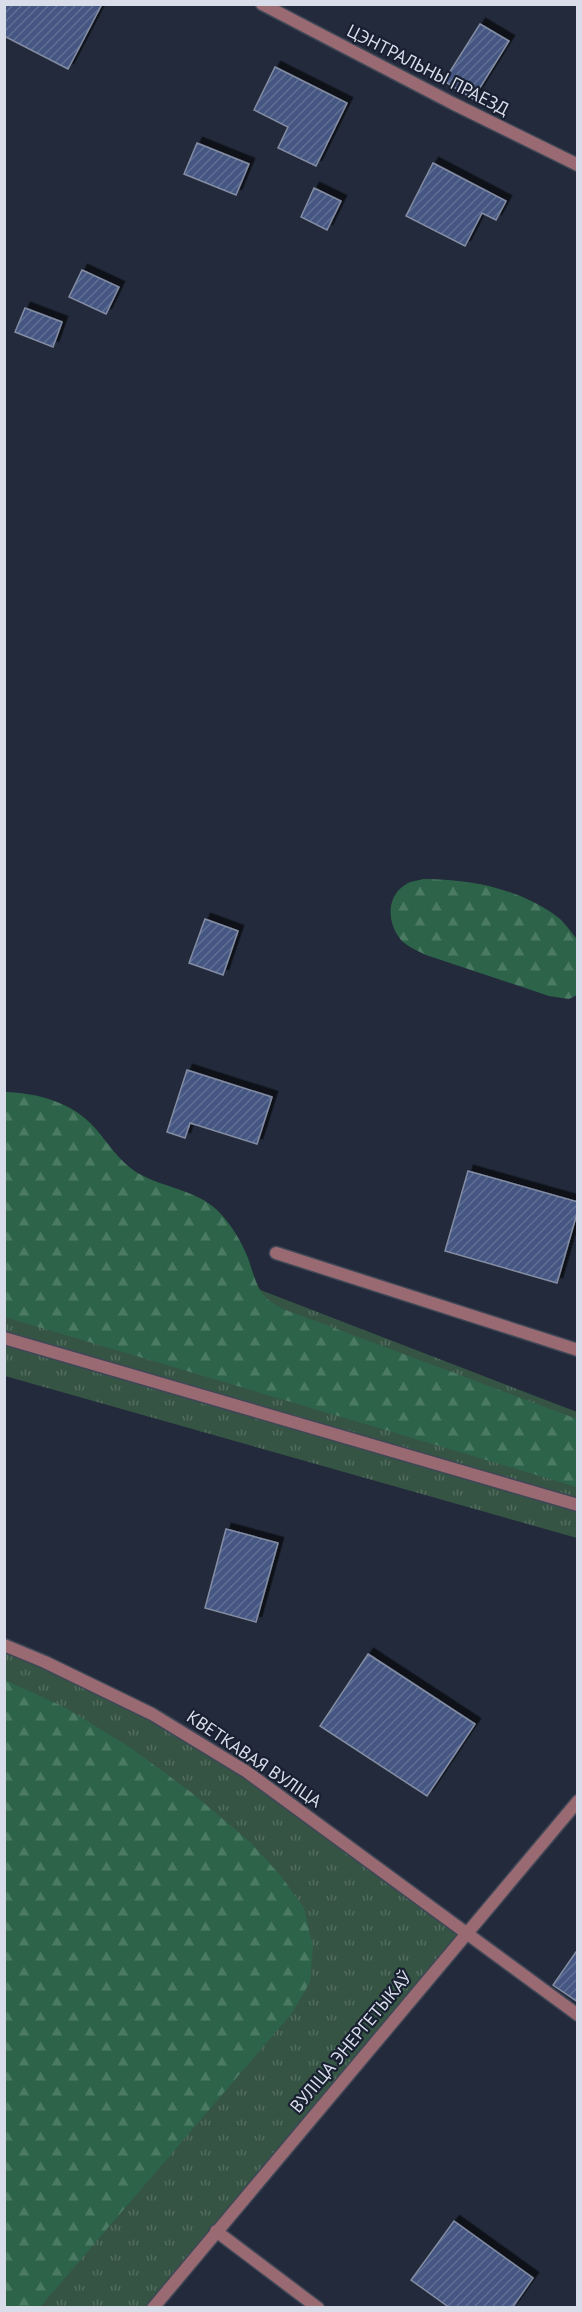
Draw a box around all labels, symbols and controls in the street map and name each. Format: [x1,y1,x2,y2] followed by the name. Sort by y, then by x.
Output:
[343,19,513,120] street label: ЦЭНТРАЛЬНЫ ПРАЕЗД
[182,1705,327,1813] street label: КВЕТКАВАЯ ВУЛІЦА
[285,1966,417,2117] street label: ВУЛІЦА ЭНЕРГЕТЫКАЎ

